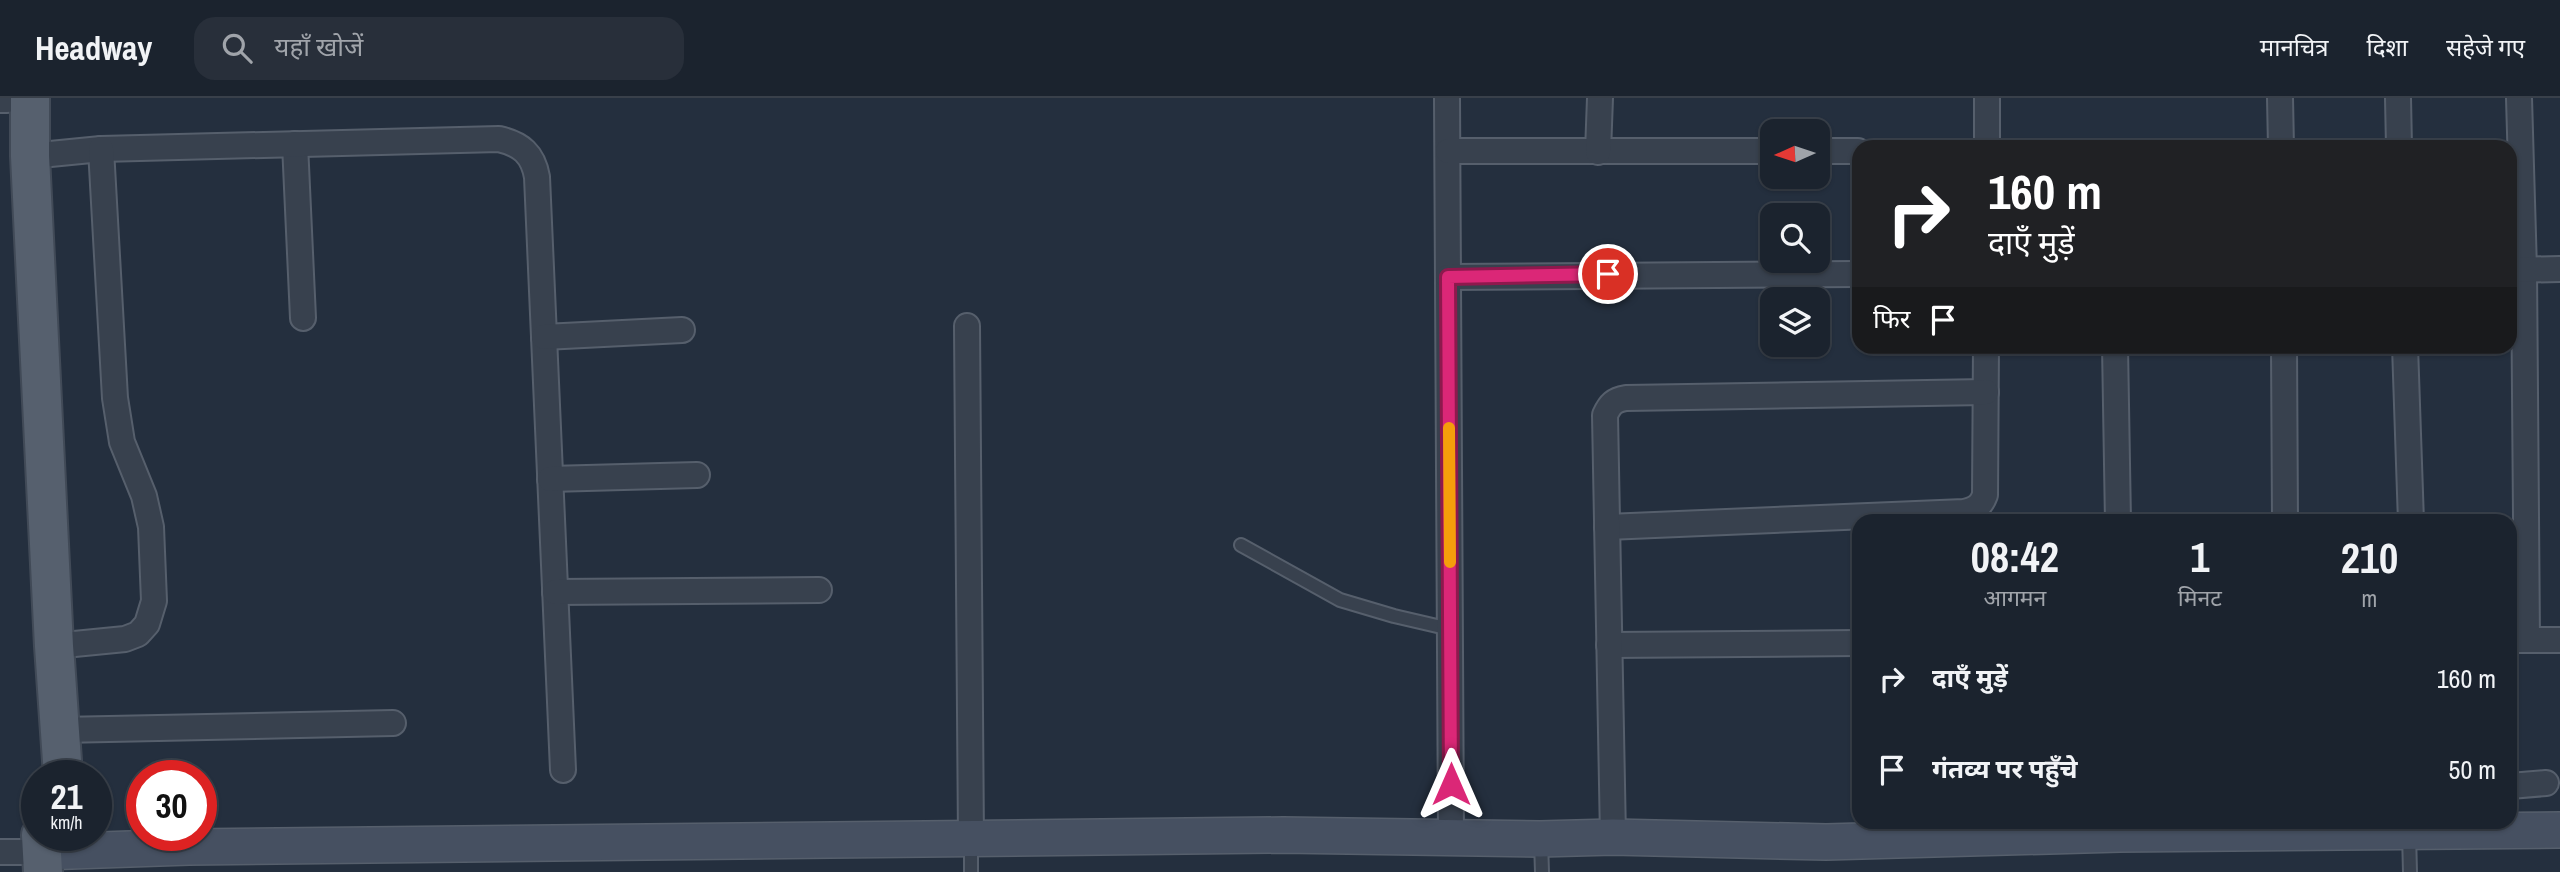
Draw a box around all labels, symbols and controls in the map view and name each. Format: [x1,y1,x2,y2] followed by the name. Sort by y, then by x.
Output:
[194,17,684,80] search box
[35,26,152,70] text: Headway
[218,29,256,67] icon: search
[274,29,363,64] text: यहाँ खोजें
[2260,31,2328,63] text: मानचित्र
[2366,31,2408,63] text: दिशा
[2446,31,2525,63] text: सहेजे गए
[1760,119,1830,189] north arrow
[1760,119,1830,357] map controls
[1988,158,2102,224] text: 160 m
[1873,168,1964,259] icon: right
[1760,203,1830,273] button: search
[1988,221,2075,264] text: दाएँ मुड़ें
[1578,244,1638,304] pin
[1589,255,1627,293] icon: arrive
[1760,287,1830,357] button: layers
[1873,301,1910,336] text: फिर
[1924,301,1962,339] icon: arrive
[1971,529,2059,585] text: 08:42
[2190,529,2209,585] text: 1
[2341,530,2398,586] text: 210
[1983,582,2046,613] text: आगमन
[2178,582,2222,613] text: मिनट
[2362,583,2377,614] text: m
[1873,660,1911,698] icon: right
[1932,660,2008,695] text: दाएँ मुड़ें
[2437,661,2496,696] text: 160 m
[1414,747,1488,821] position arrow
[1873,751,1911,789] icon: arrive
[1932,751,2078,786] text: गंतव्य पर पहुँचे
[2449,752,2496,787] text: 50 m
[126,760,217,851] speed limit sign: 30
[51,773,82,820] text: 21
[51,810,83,835] text: km/h

